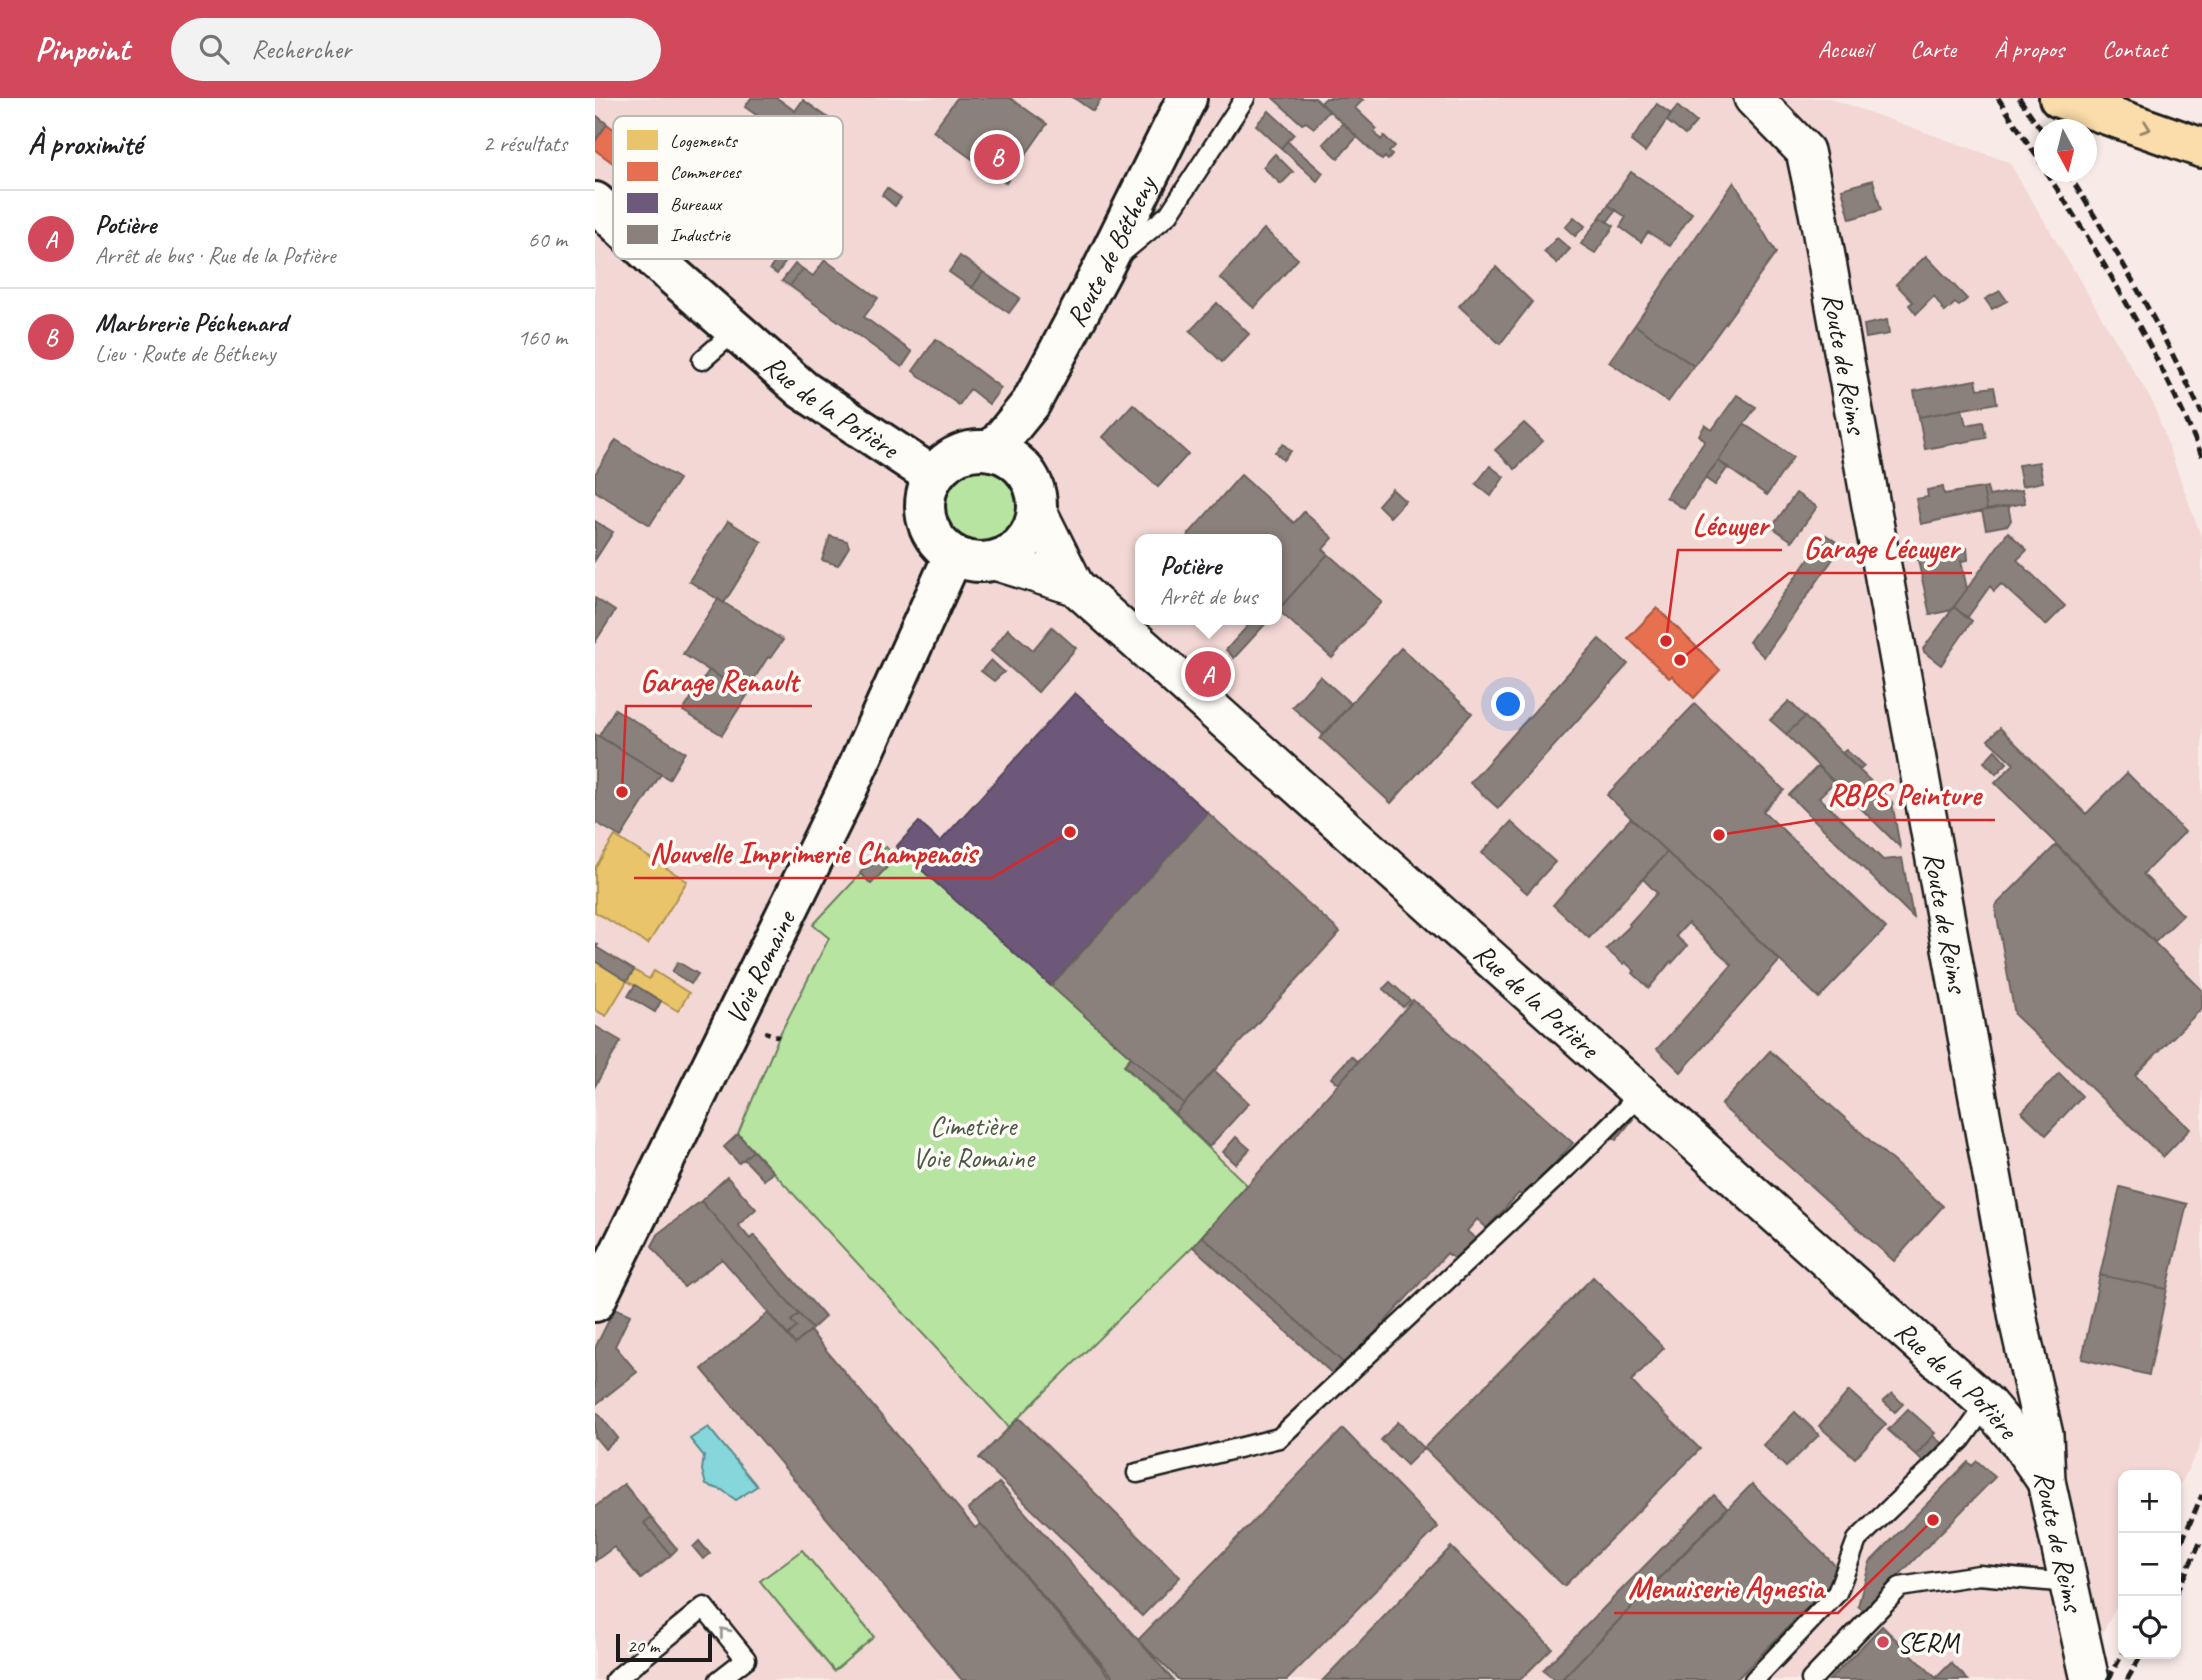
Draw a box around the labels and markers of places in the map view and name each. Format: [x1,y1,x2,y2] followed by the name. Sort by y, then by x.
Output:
[974,131,1020,183] pin: B
[1678,499,1782,550] callout: Lécuyer
[1789,522,1972,573] callout: Garage Lécuyer
[1185,648,1231,700] pin: A
[626,655,812,706] callout: Garage Renault
[1814,769,1995,820] callout: RBPS Peinture
[634,827,991,878] callout: Nouvelle Imprimerie Champenois
[1614,1562,1838,1613] callout: Menuiserie Agnesia
[1897,1625,1961,1660] place label: SERM
[1875,1634,1891,1650] marker: SERM

